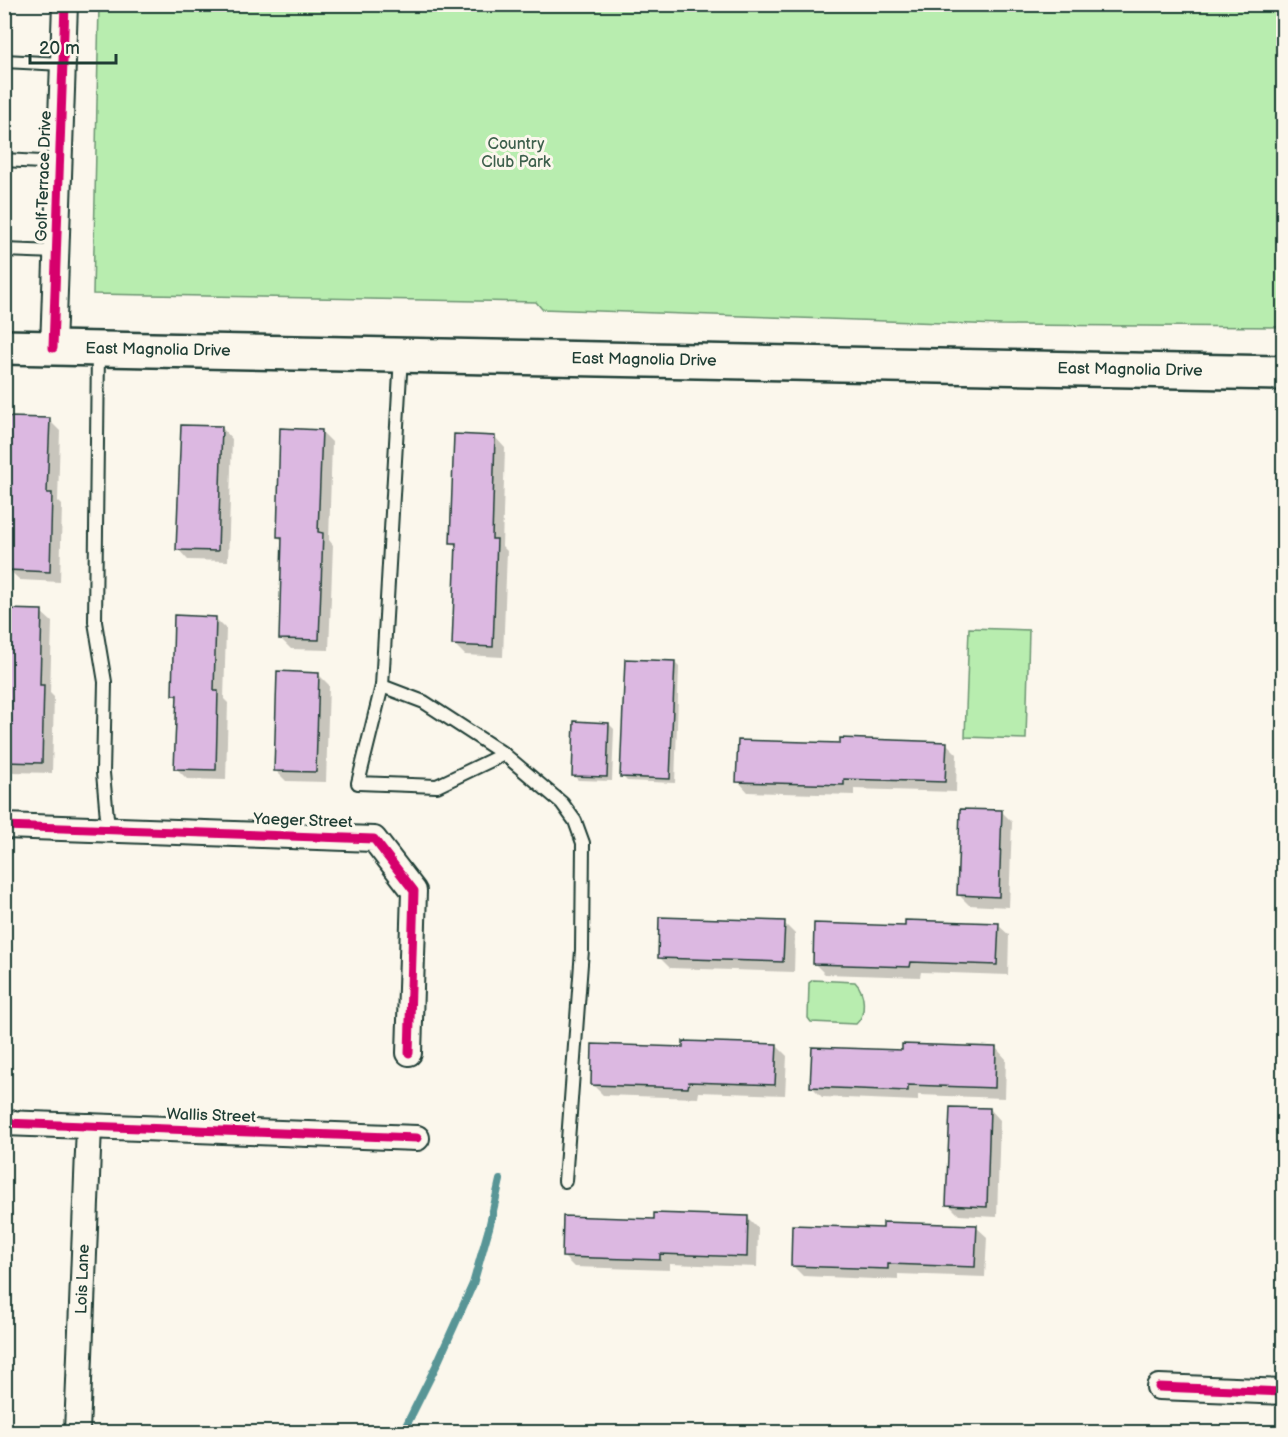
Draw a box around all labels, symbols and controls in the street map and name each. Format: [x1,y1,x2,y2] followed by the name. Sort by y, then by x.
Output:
[30,27,116,65] scale bar
[39,38,80,59] text: 20 m
[32,110,56,242] street label: Golf Terrace Drive
[481,135,551,172] park label: Country Club Park
[85,339,231,361] street label: East Magnolia Drive
[571,349,717,371] street label: East Magnolia Drive
[1057,359,1203,381] street label: East Magnolia Drive
[252,810,353,832] street label: Yaeger Street
[166,1105,256,1127] street label: Wallis Street
[72,1243,94,1314] street label: Lois Lane

